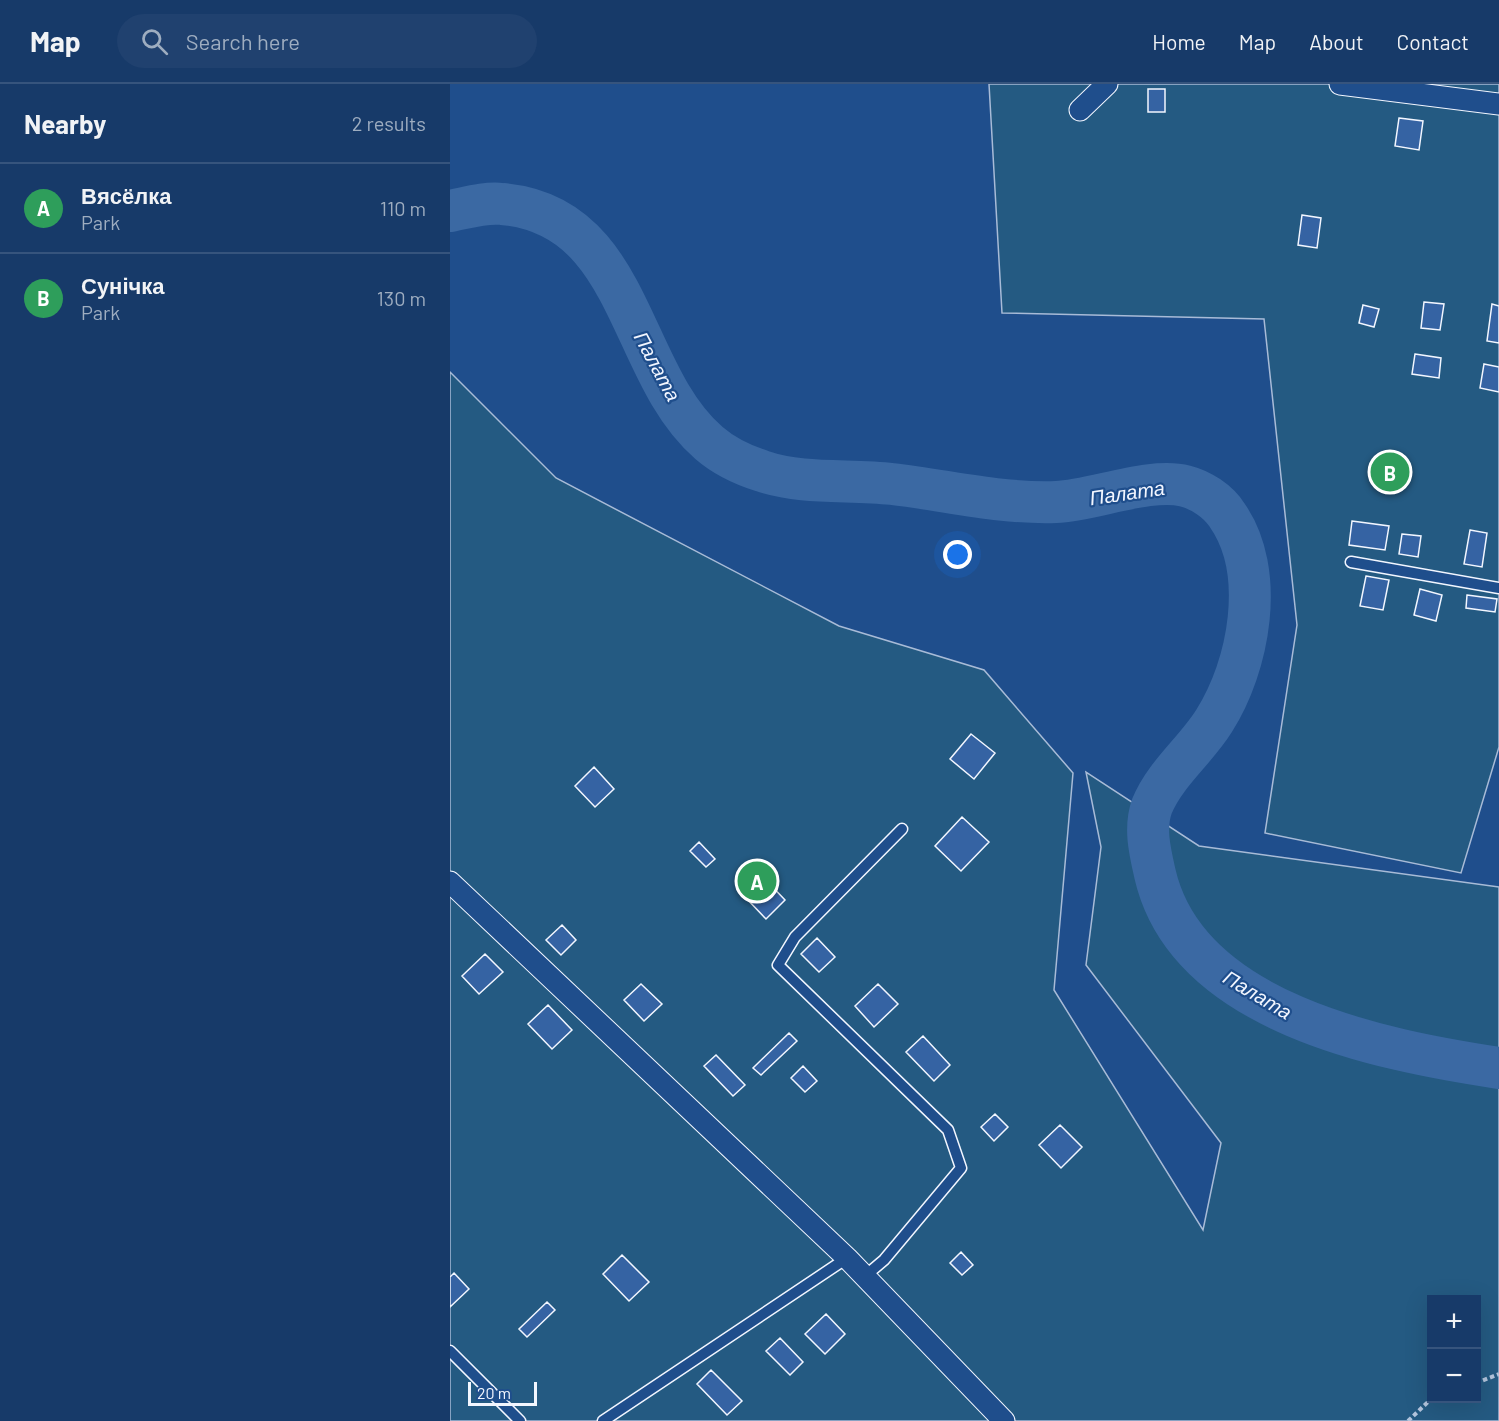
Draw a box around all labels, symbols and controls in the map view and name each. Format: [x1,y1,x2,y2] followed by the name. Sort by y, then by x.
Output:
[117,14,537,68] search box
[30,24,81,58] text: Map
[138,25,171,58] icon: search
[186,28,300,54] text: Search here
[1152,29,1206,54] text: Home
[1239,29,1276,54] text: Map
[1309,29,1364,54] text: About
[1397,29,1469,54] text: Contact
[24,108,106,139] text: Nearby
[352,111,426,135] text: 2 results
[81,182,171,208] text: Вясёлка
[37,196,50,220] text: A
[380,196,426,220] text: 110 m
[81,210,120,234] text: Park
[81,272,165,298] text: Сунічка
[37,286,50,310] text: B
[377,286,426,310] text: 130 m
[81,300,120,324] text: Park
[630,327,686,405] water label: Палата
[1370,450,1410,494] pin: B
[1088,475,1166,509] water label: Палата
[943,540,972,569] your location
[738,858,776,904] pin: A
[1220,964,1296,1024] water label: Палата
[1427,1295,1481,1403] map controls
[1427,1295,1481,1349] button: +
[1427,1349,1481,1403] button: −
[468,1379,537,1406] scale bar
[477,1383,511,1402] text: 20 m

